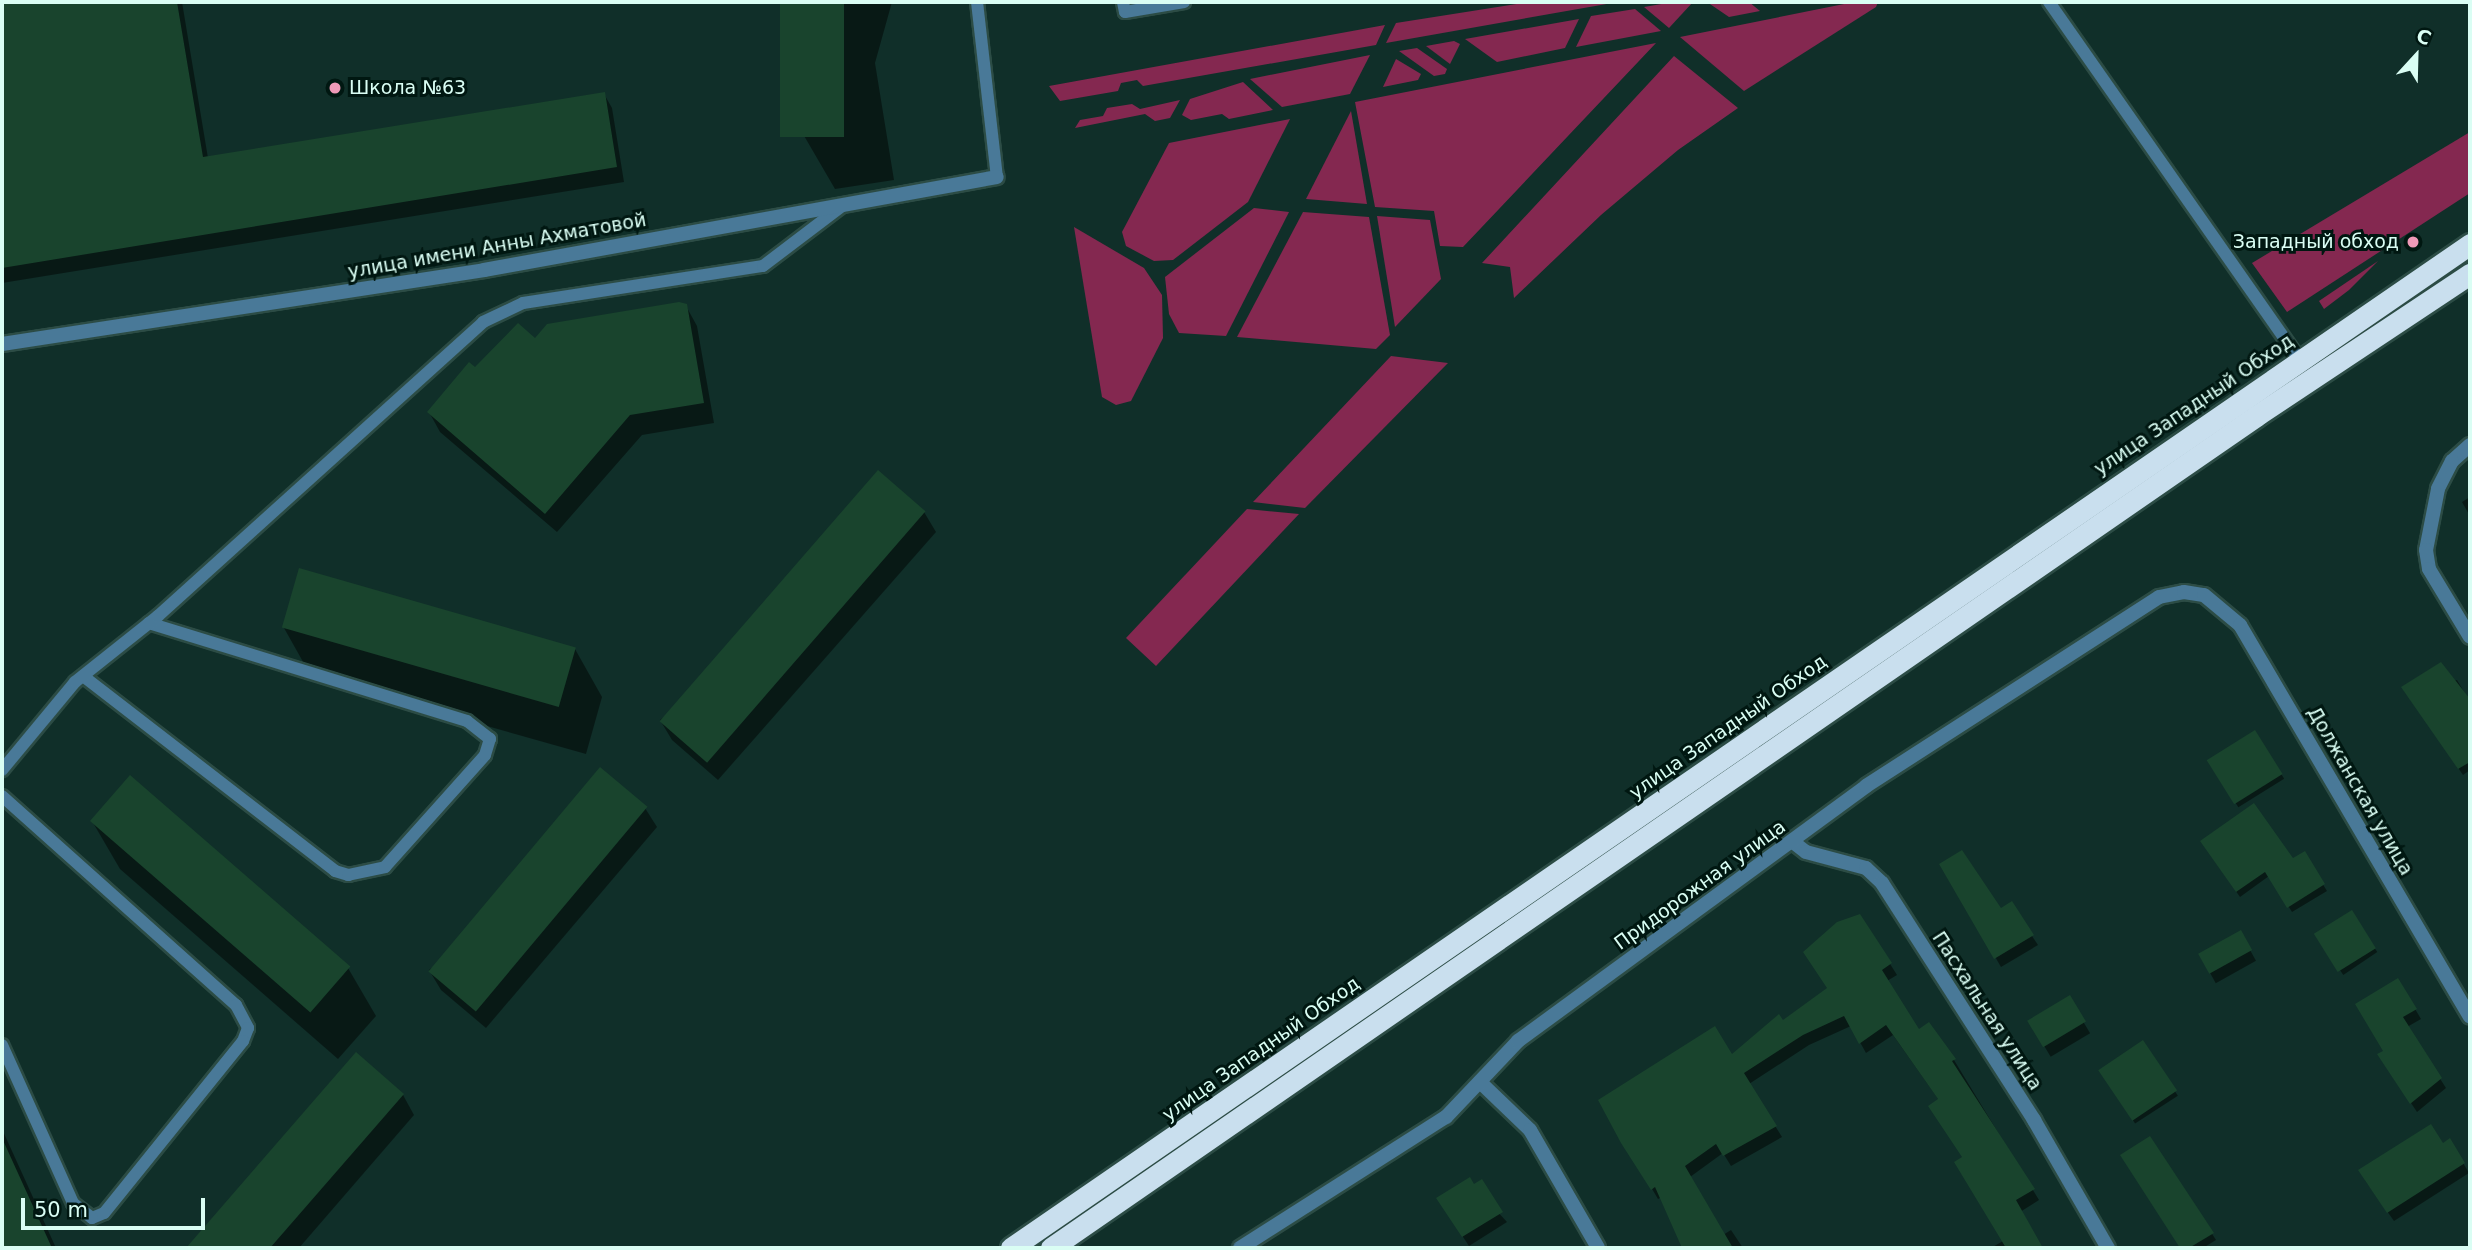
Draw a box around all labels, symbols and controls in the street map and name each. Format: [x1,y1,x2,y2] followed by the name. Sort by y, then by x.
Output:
[2381,21,2451,91] north arrow
[2413,24,2434,49] text: С
[349,77,466,99] place label: Школа №63
[327,80,343,96] marker: Школа №63
[346,209,648,283] street label: улица имени Анны Ахматовой
[2233,231,2399,253] place label: Западный обход
[2405,234,2421,250] marker: Западный обход
[2090,330,2298,480] street label: улица Западный Обход
[1625,650,1831,804] street label: улица Западный Обход
[2302,703,2418,879] street label: Должанская улица
[1610,815,1790,955] street label: Придорожная улица
[1927,927,2047,1095] street label: Пасхальная улица
[1158,972,1364,1126] street label: улица Западный Обход
[24,1184,208,1228] scale bar
[34,1198,88,1222] text: 50 m

